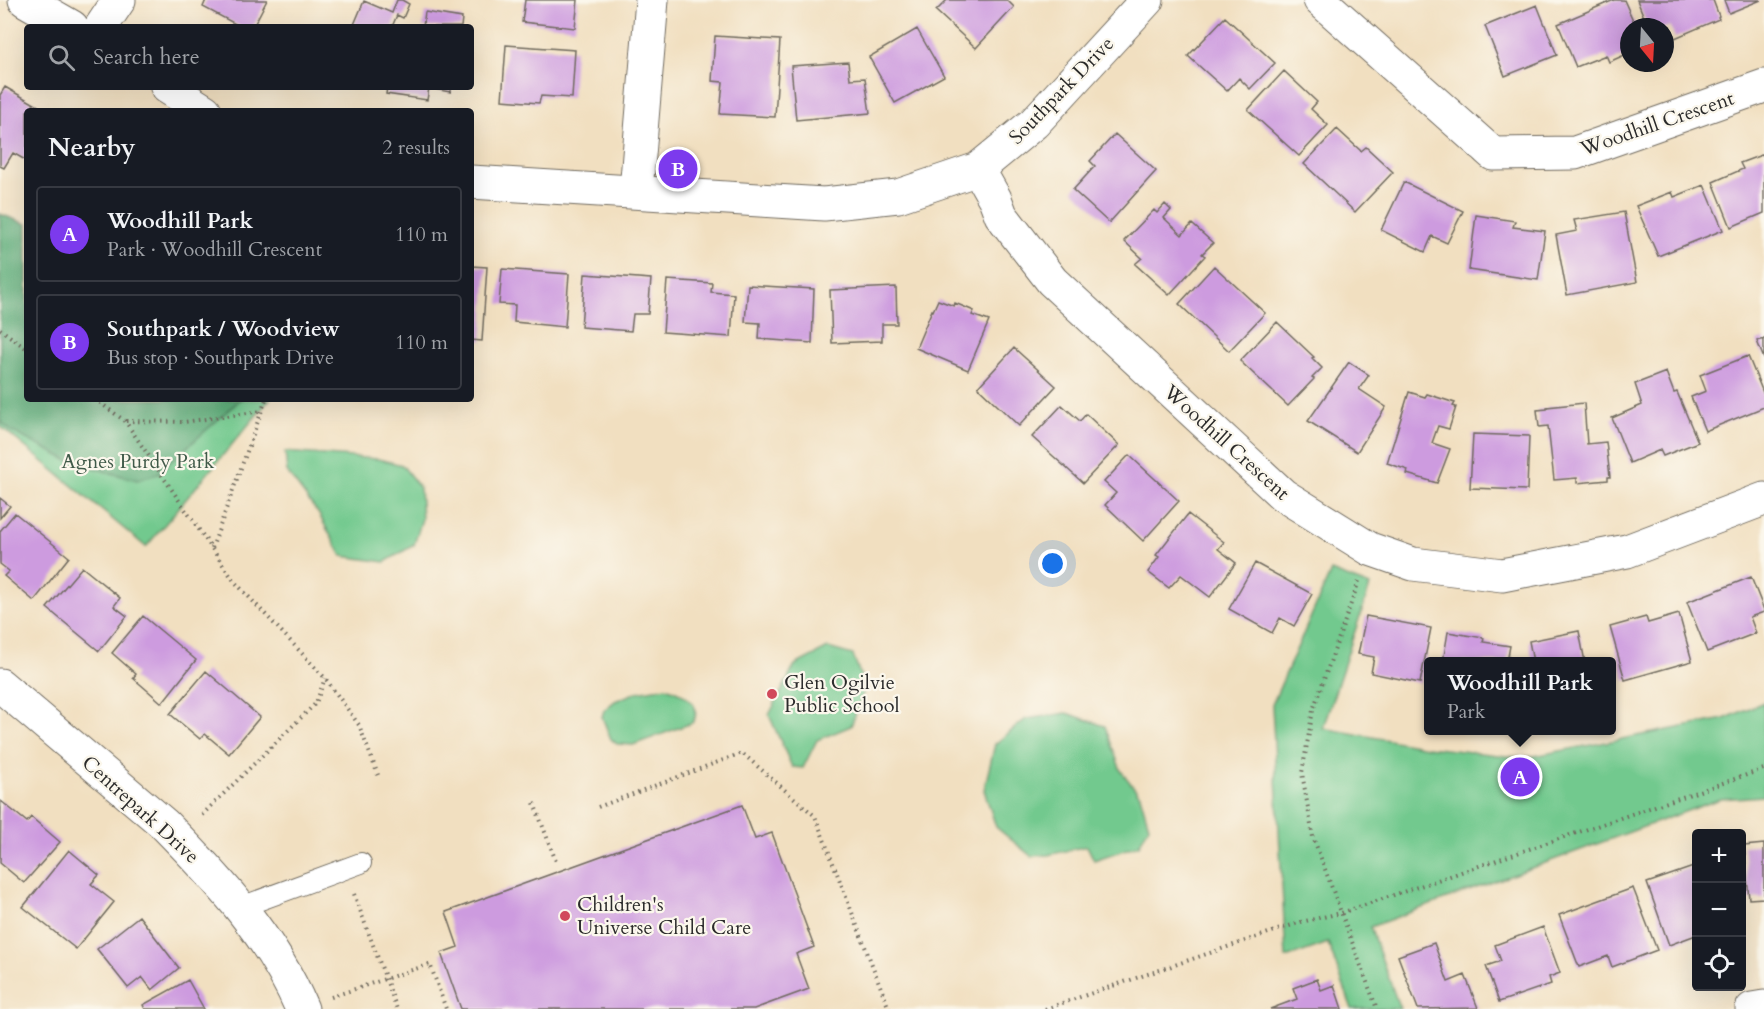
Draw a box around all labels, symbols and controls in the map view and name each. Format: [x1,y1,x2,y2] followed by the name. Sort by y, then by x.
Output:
[1620,18,1674,72] north arrow
[24,24,474,90] search box
[1003,31,1120,150] street label: Southpark Drive
[45,41,78,74] icon: search
[93,42,200,72] text: Search here
[1576,84,1738,163] street label: Woodhill Crescent
[48,130,136,165] text: Nearby
[382,134,450,161] text: 2 results
[658,146,698,192] pin: B
[107,206,253,236] text: Woodhill Park
[62,221,77,248] text: A
[395,221,448,248] text: 110 m
[107,236,322,263] text: Park · Woodhill Crescent
[107,314,340,344] text: Southpark / Woodview
[62,329,77,356] text: B
[395,329,448,356] text: 110 m
[107,344,334,371] text: Bus stop · Southpark Drive
[1157,378,1296,507] street label: Woodhill Crescent
[61,448,215,475] park label: Agnes Purdy Park
[1038,549,1067,578] your location
[1424,657,1616,735] popup
[1447,668,1593,698] text: Woodhill Park
[784,669,900,719] place label: Glen Ogilvie Public School
[765,687,779,701] marker: Glen Ogilvie Public School
[1447,698,1485,725] text: Park
[76,749,205,869] street label: Centrepark Drive
[1500,754,1540,800] pin: A
[1692,829,1746,991] map controls
[1692,829,1746,883] button: +
[1692,883,1746,937] button: −
[577,891,751,941] place label: Children's Universe Child Care
[558,909,572,923] marker: Children's Universe Child Care
[1692,937,1746,991] button: locate

